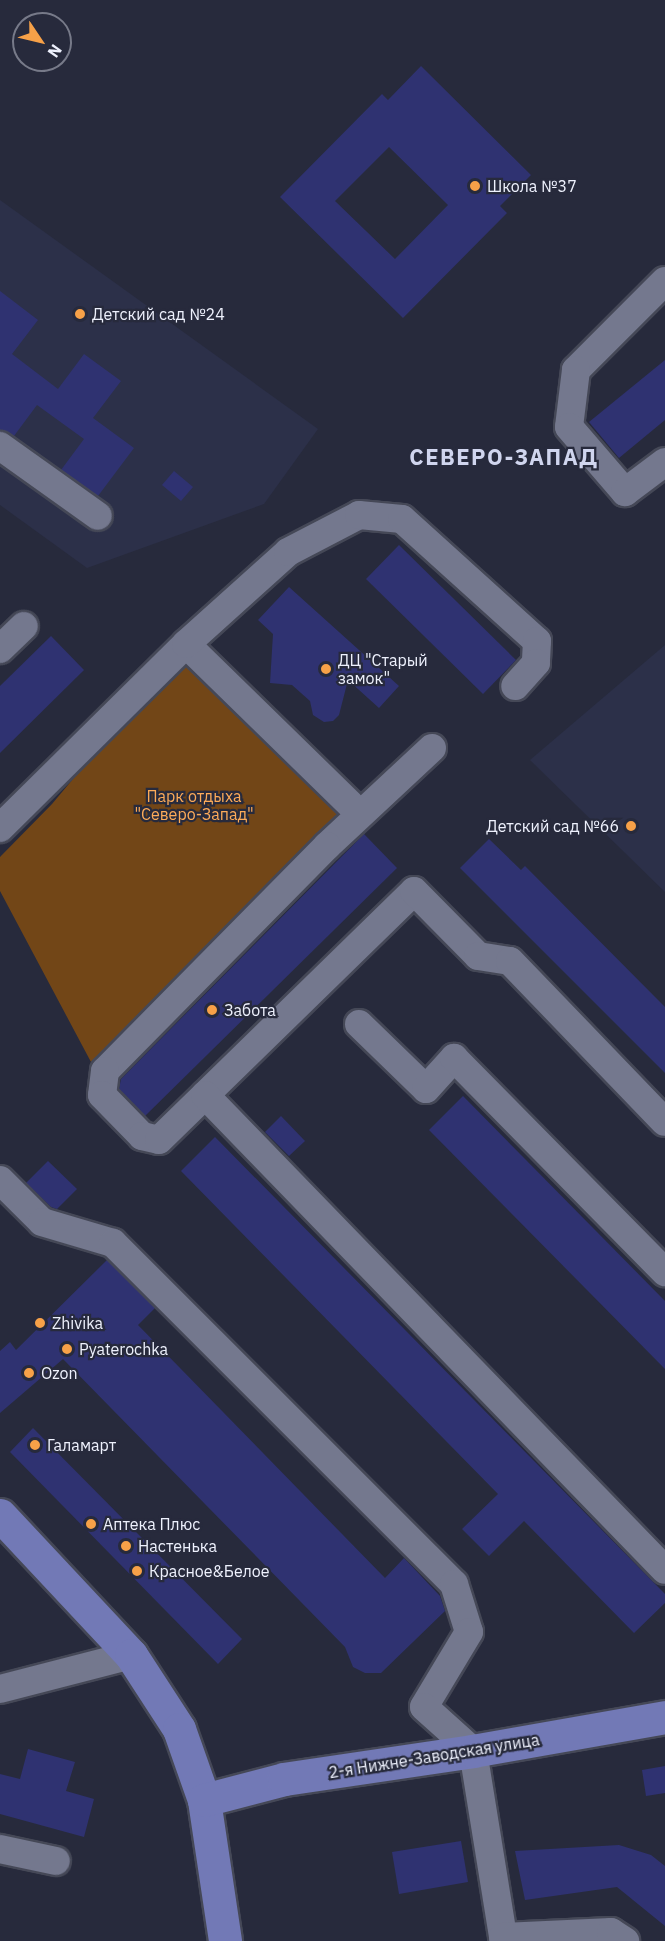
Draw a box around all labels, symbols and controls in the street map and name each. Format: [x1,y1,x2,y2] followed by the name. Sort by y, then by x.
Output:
[12,12,72,72] north arrow
[44,41,67,62] text: N
[487,176,577,196] place label: Школа №37
[468,179,482,193] marker: Школа №37
[92,304,225,324] place label: Детский сад №24
[73,307,87,321] marker: Детский сад №24
[409,444,599,470] district label: СЕВЕРО-ЗАПАД
[338,650,428,688] place label: ДЦ "Старый замок"
[319,662,333,676] marker: ДЦ "Старый замок"
[134,786,254,824] park label: Парк отдыха "Северо-Запад"
[486,816,619,836] place label: Детский сад №66
[624,819,638,833] marker: Детский сад №66
[224,1000,276,1020] place label: Забота
[205,1003,219,1017] marker: Забота
[52,1313,103,1333] place label: Zhivika
[33,1316,47,1330] marker: Zhivika
[79,1339,168,1359] place label: Pyaterochka
[60,1342,74,1356] marker: Pyaterochka
[41,1363,78,1383] place label: Ozon
[22,1366,36,1380] marker: Ozon
[47,1435,116,1455] place label: Галамарт
[28,1438,42,1452] marker: Галамарт
[103,1514,200,1534] place label: Аптека Плюс
[84,1517,98,1531] marker: Аптека Плюс
[138,1536,217,1556] place label: Настенька
[119,1539,133,1553] marker: Настенька
[149,1561,269,1581] place label: Красное&Белое
[130,1564,144,1578] marker: Красное&Белое
[327,1730,541,1782] street label: 2-я Нижне-Заводская улица

